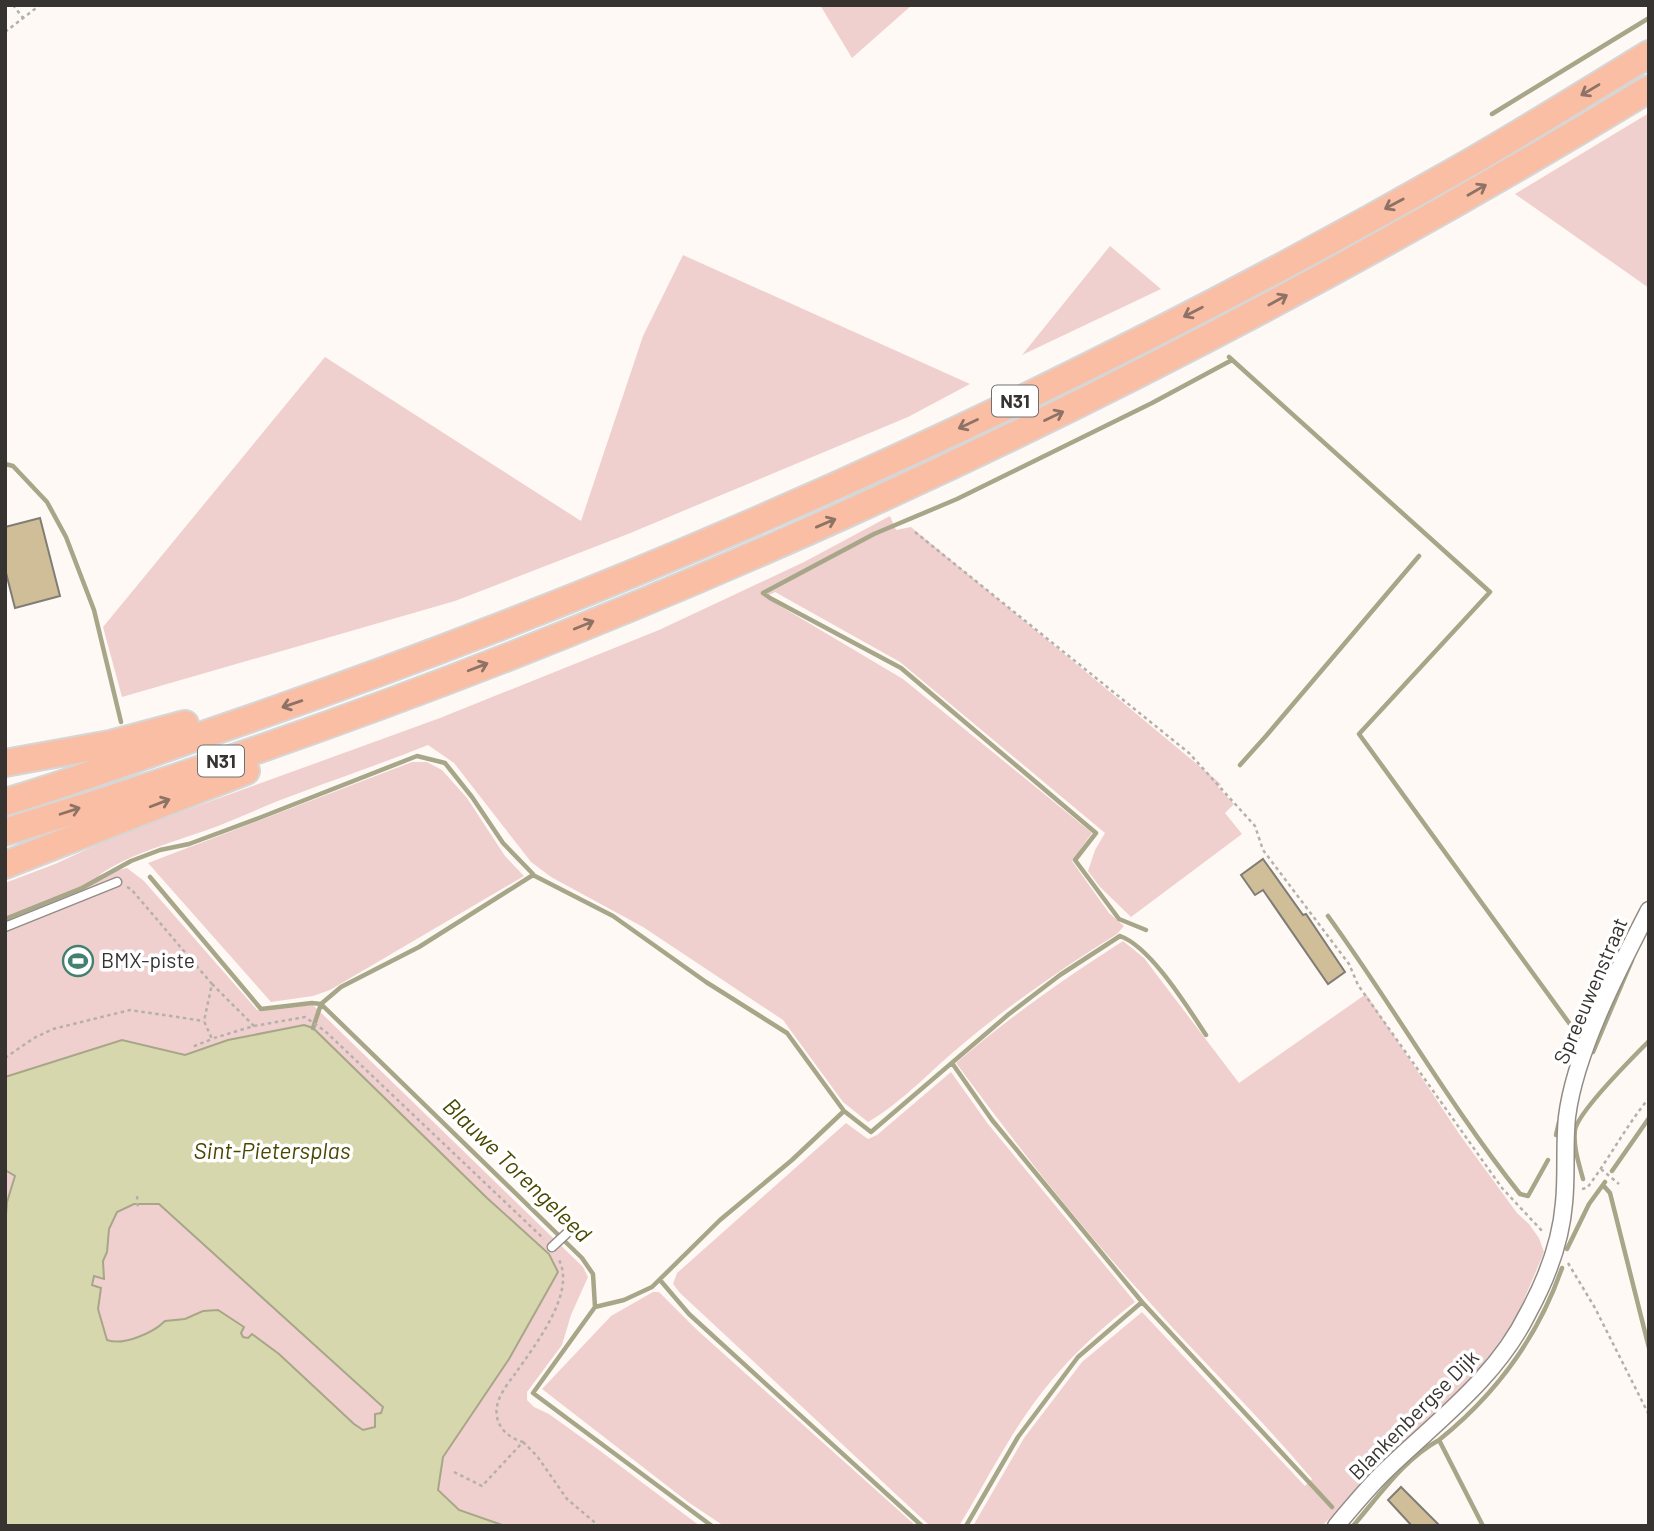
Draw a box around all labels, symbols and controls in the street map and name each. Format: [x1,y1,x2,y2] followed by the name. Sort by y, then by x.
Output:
[1581,83,1601,97] one-way arrow
[1466,183,1487,196] one-way arrow
[1384,198,1405,211] one-way arrow
[1267,293,1288,306] one-way arrow
[1183,305,1204,319] one-way arrow
[992,386,1038,416] road number: N31
[1043,409,1064,422] one-way arrow
[958,417,979,431] one-way arrow
[815,516,836,529] one-way arrow
[573,617,595,630] one-way arrow
[467,659,488,672] one-way arrow
[282,699,304,711] one-way arrow
[198,746,244,776] road number: N31
[148,796,170,809] one-way arrow
[59,804,81,816] one-way arrow
[1548,913,1632,1067] street label: Spreeuwenstraat
[61,944,95,978] sports icon: BMX-piste
[101,947,195,972] place label: BMX-piste
[438,1091,598,1247] water label: Blauwe Torengeleed
[194,1136,351,1164] water label: Sint-Pietersplas
[1343,1344,1483,1484] street label: Blankenbergse Dijk

